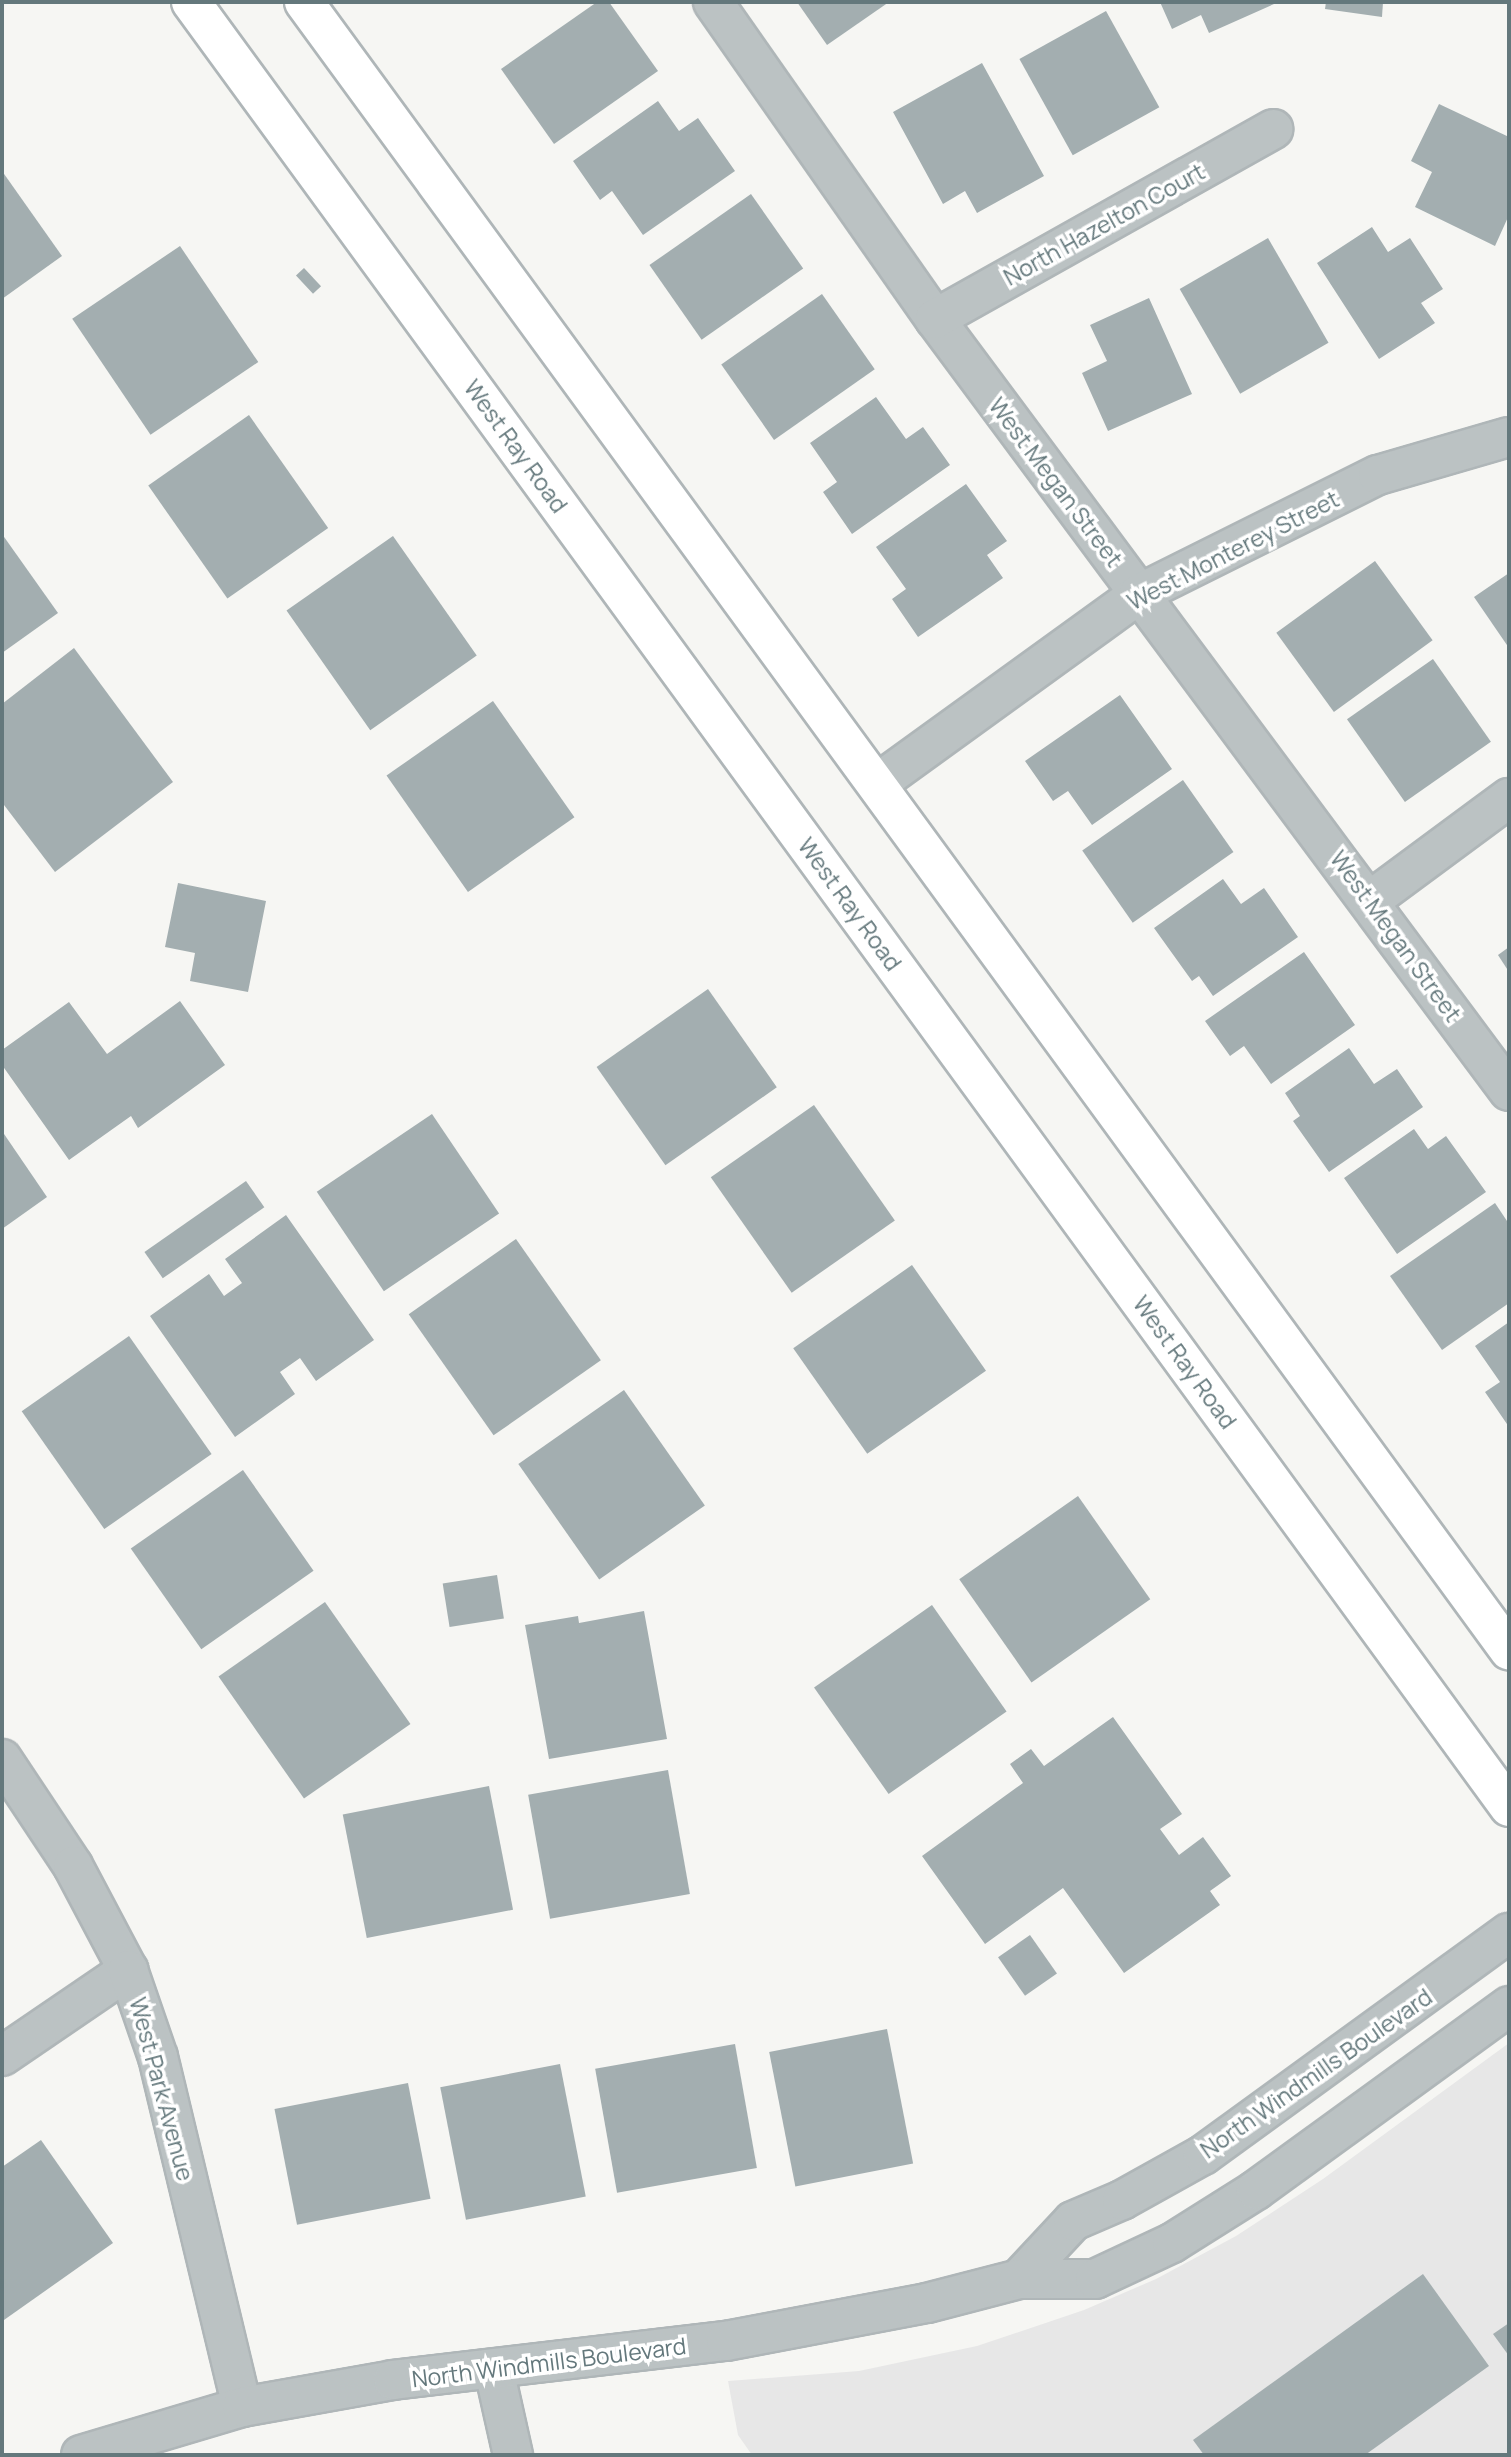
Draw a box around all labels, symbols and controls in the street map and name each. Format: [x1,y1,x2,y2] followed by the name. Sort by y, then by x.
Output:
[999,157,1209,291] street label: North Hazelton Court
[459,374,573,518] street label: West Ray Road
[983,392,1129,572] street label: West Megan Street
[1123,485,1343,615] street label: West Monterey Street
[793,832,907,976] street label: West Ray Road
[1325,845,1467,1027] street label: West Megan Street
[1128,1290,1242,1434] street label: West Ray Road
[1195,1982,1437,2164] street label: North Windmills Boulevard
[124,1994,200,2184] street label: West Park Avenue
[410,2331,688,2393] street label: North Windmills Boulevard

